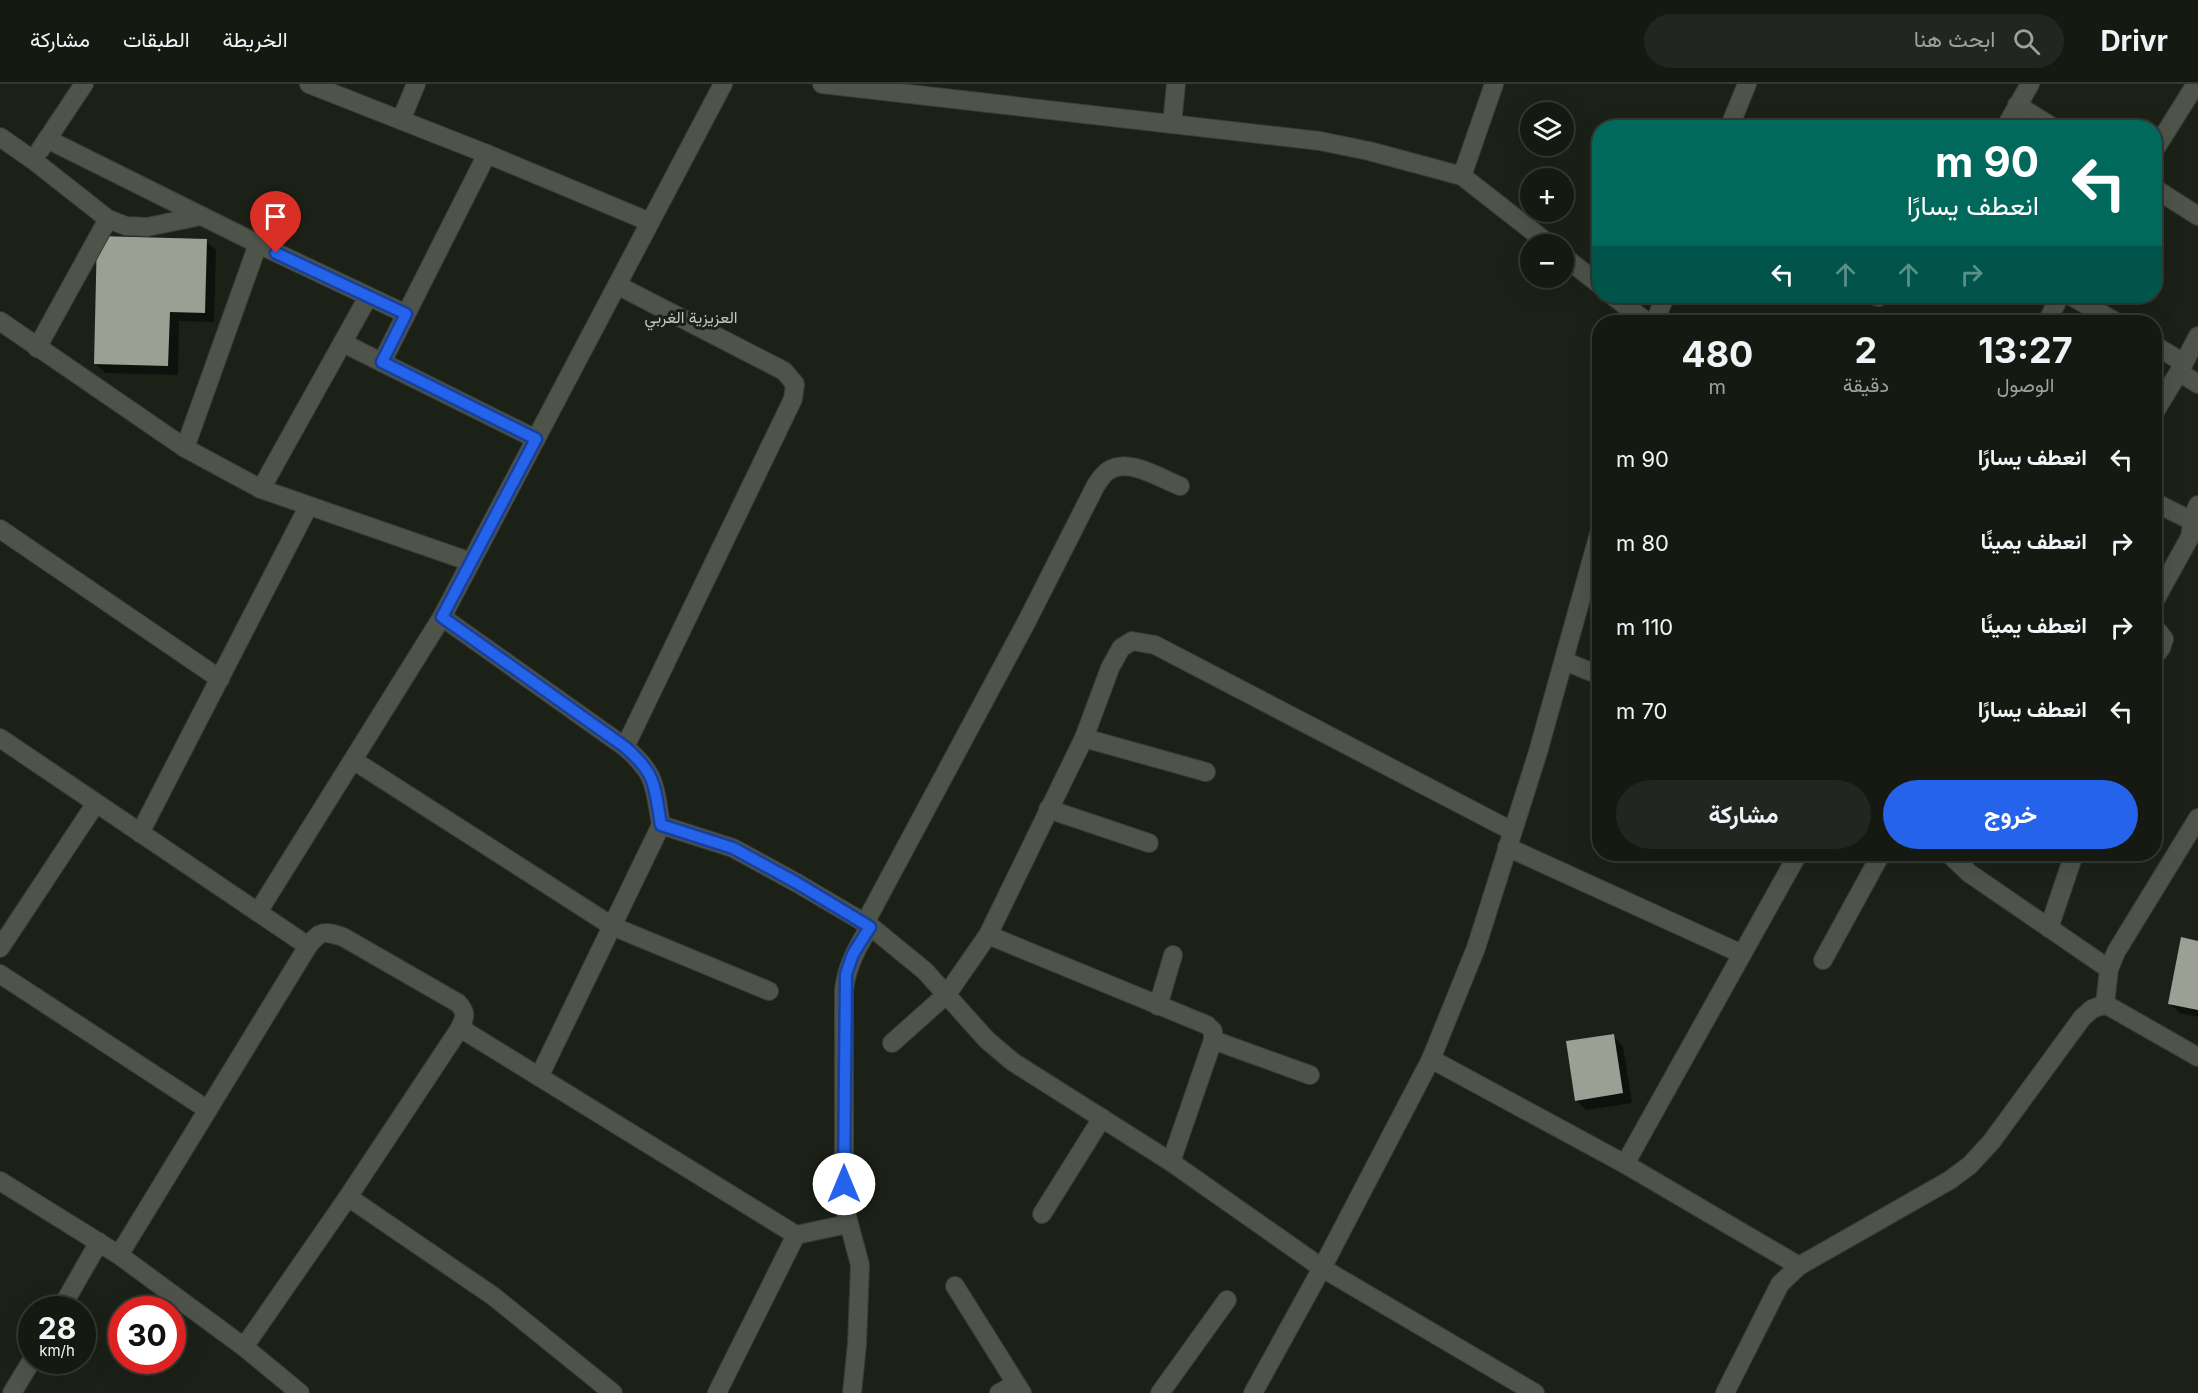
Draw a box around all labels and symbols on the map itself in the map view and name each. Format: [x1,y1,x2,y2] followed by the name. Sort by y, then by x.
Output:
[250,191,301,253] pin
[645,307,738,331] district label: العزيزية الغربي
[812,1152,876,1216] position arrow
[108,1296,186,1374] speed limit sign: 30

